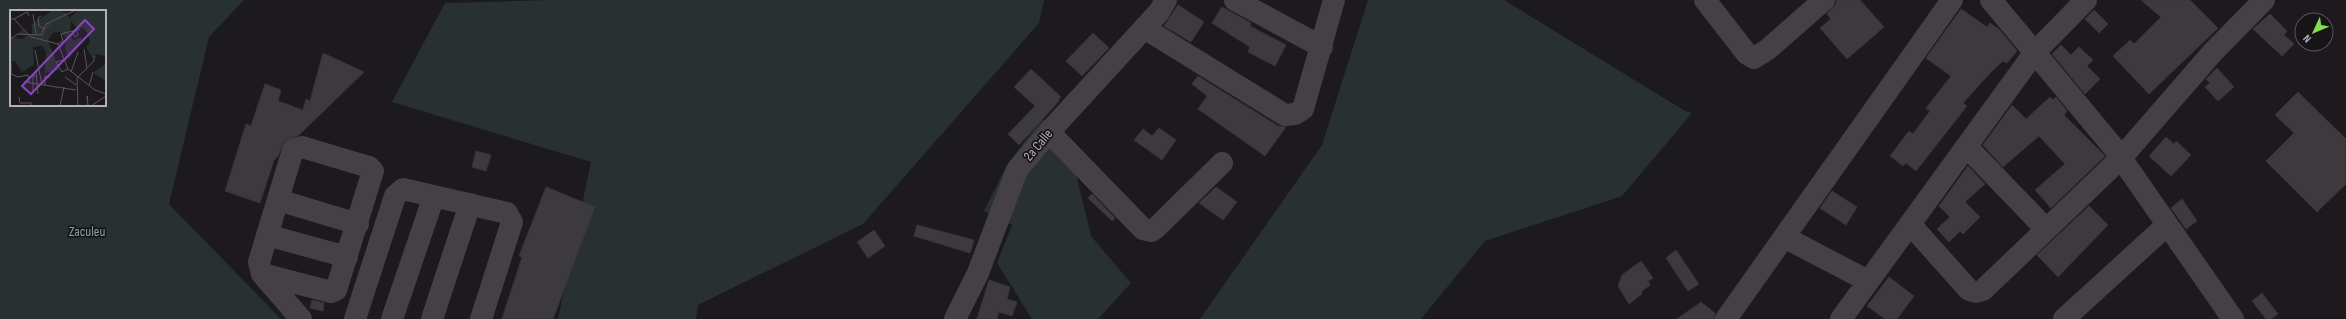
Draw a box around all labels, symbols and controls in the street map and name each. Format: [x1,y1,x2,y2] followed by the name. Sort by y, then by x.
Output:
[10,10,106,106] inset map
[2294,12,2334,52] north arrow
[2300,32,2314,45] text: N
[1020,126,1056,164] street label: 2a Calle
[69,223,105,240] park label: Zaculeu

